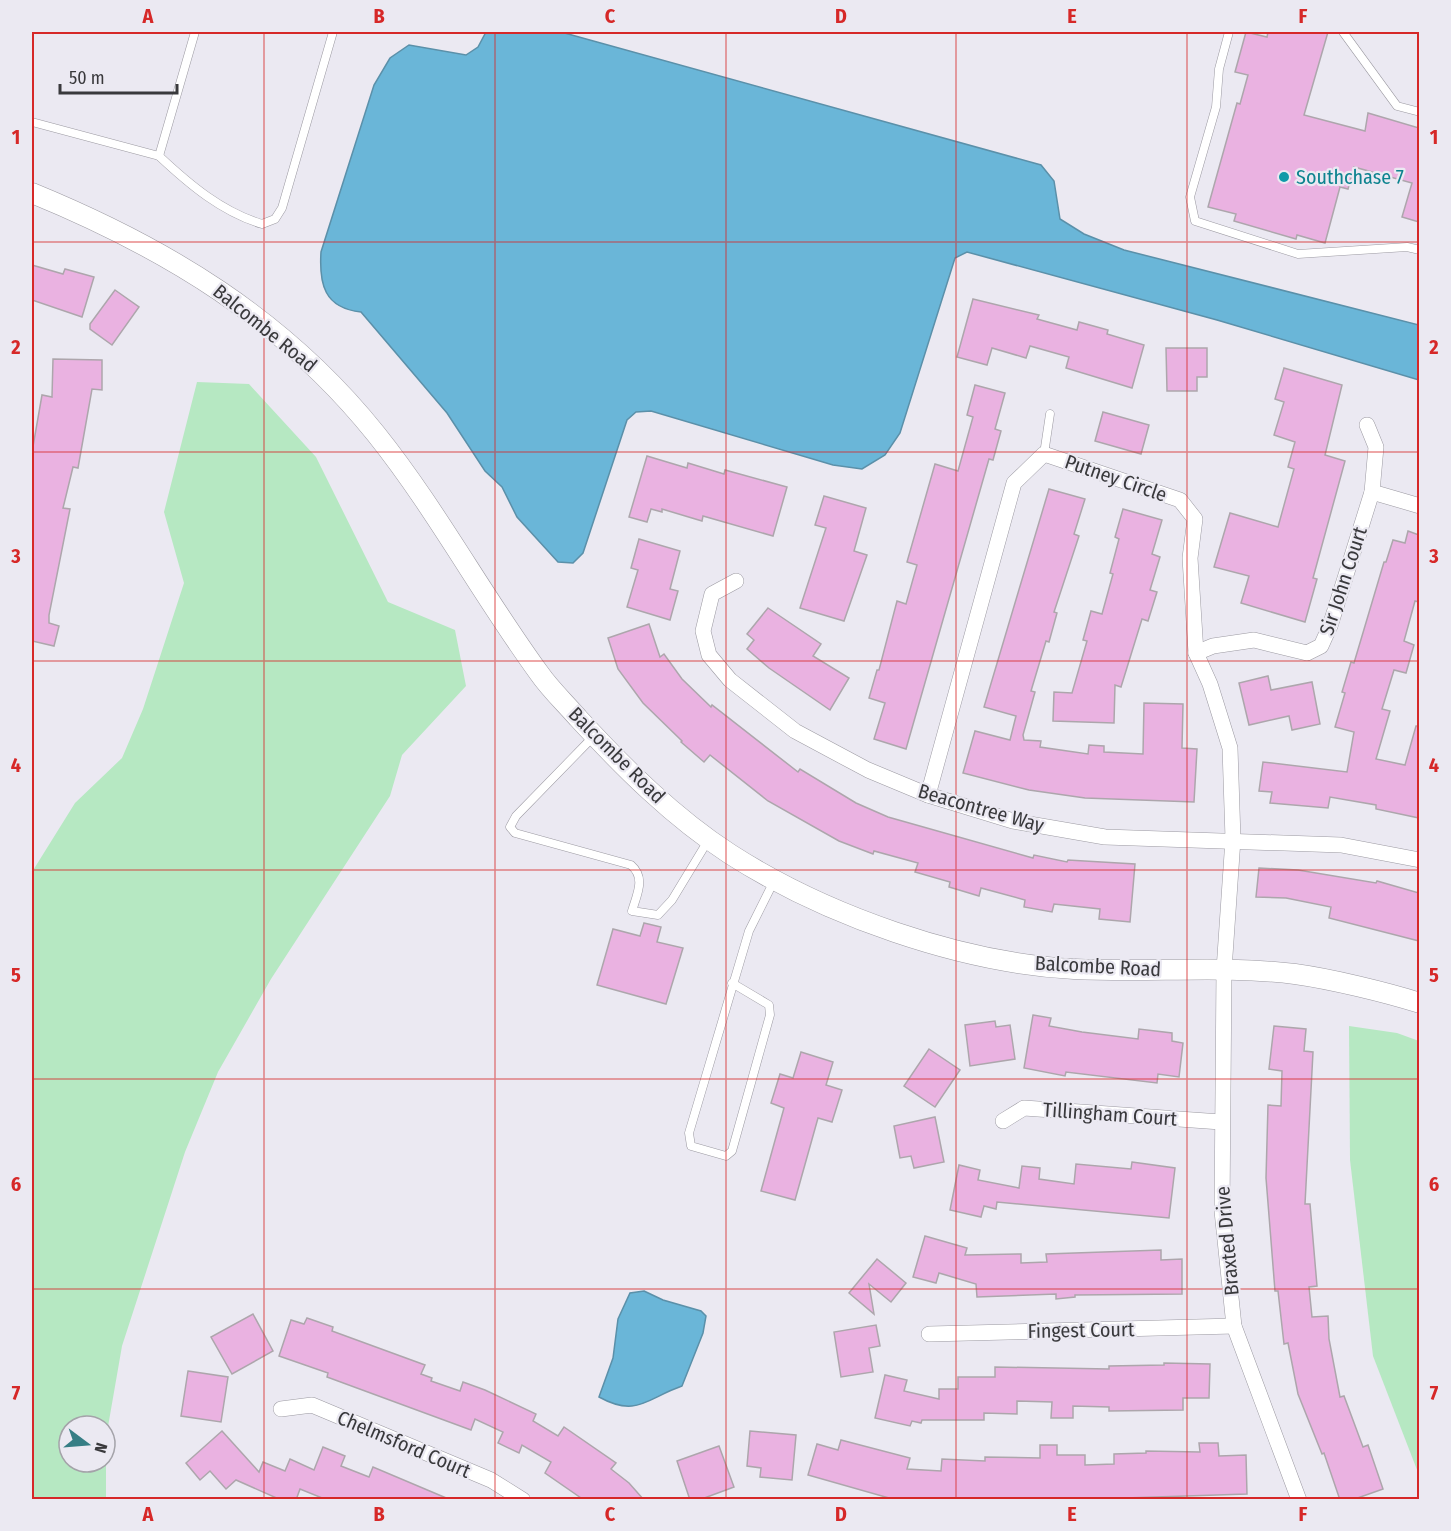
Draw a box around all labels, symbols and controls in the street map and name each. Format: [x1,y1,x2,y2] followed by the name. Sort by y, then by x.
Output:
[142,4,155,28] text: A
[373,4,385,28] text: B
[605,4,616,28] text: C
[835,4,847,28] text: D
[1067,4,1077,28] text: E
[1299,4,1308,28] text: F
[60,57,177,95] scale bar
[69,67,105,89] text: 50 m
[12,125,20,149] text: 1
[1430,125,1438,149] text: 1
[1296,165,1404,189] place label: Southchase 7
[1277,170,1291,184] marker: Southchase 7
[208,279,322,377] street label: Balcombe Road
[10,335,21,359] text: 2
[1428,335,1439,359] text: 2
[1062,449,1170,507] street label: Putney Circle
[1314,523,1372,638] street label: Sir John Court
[10,544,21,568] text: 3
[1428,544,1439,568] text: 3
[564,702,670,808] street label: Balcombe Road
[11,753,21,777] text: 4
[1429,753,1439,777] text: 4
[915,779,1047,837] street label: Beacontree Way
[1034,951,1162,981] street label: Balcombe Road
[11,963,21,987] text: 5
[1429,963,1439,987] text: 5
[1042,1097,1178,1131] street label: Tillingham Court
[11,1172,21,1196] text: 6
[1429,1172,1439,1196] text: 6
[1210,1185,1244,1297] street label: Braxted Drive
[1027,1317,1135,1343] street label: Fingest Court
[12,1381,21,1405] text: 7
[1430,1381,1439,1405] text: 7
[334,1405,475,1483] street label: Chelmsford Court
[57,1414,117,1474] north arrow
[90,1441,111,1455] text: N
[142,1502,155,1526] text: A
[373,1502,385,1526] text: B
[605,1502,616,1526] text: C
[835,1502,847,1526] text: D
[1067,1502,1077,1526] text: E
[1299,1502,1308,1526] text: F

